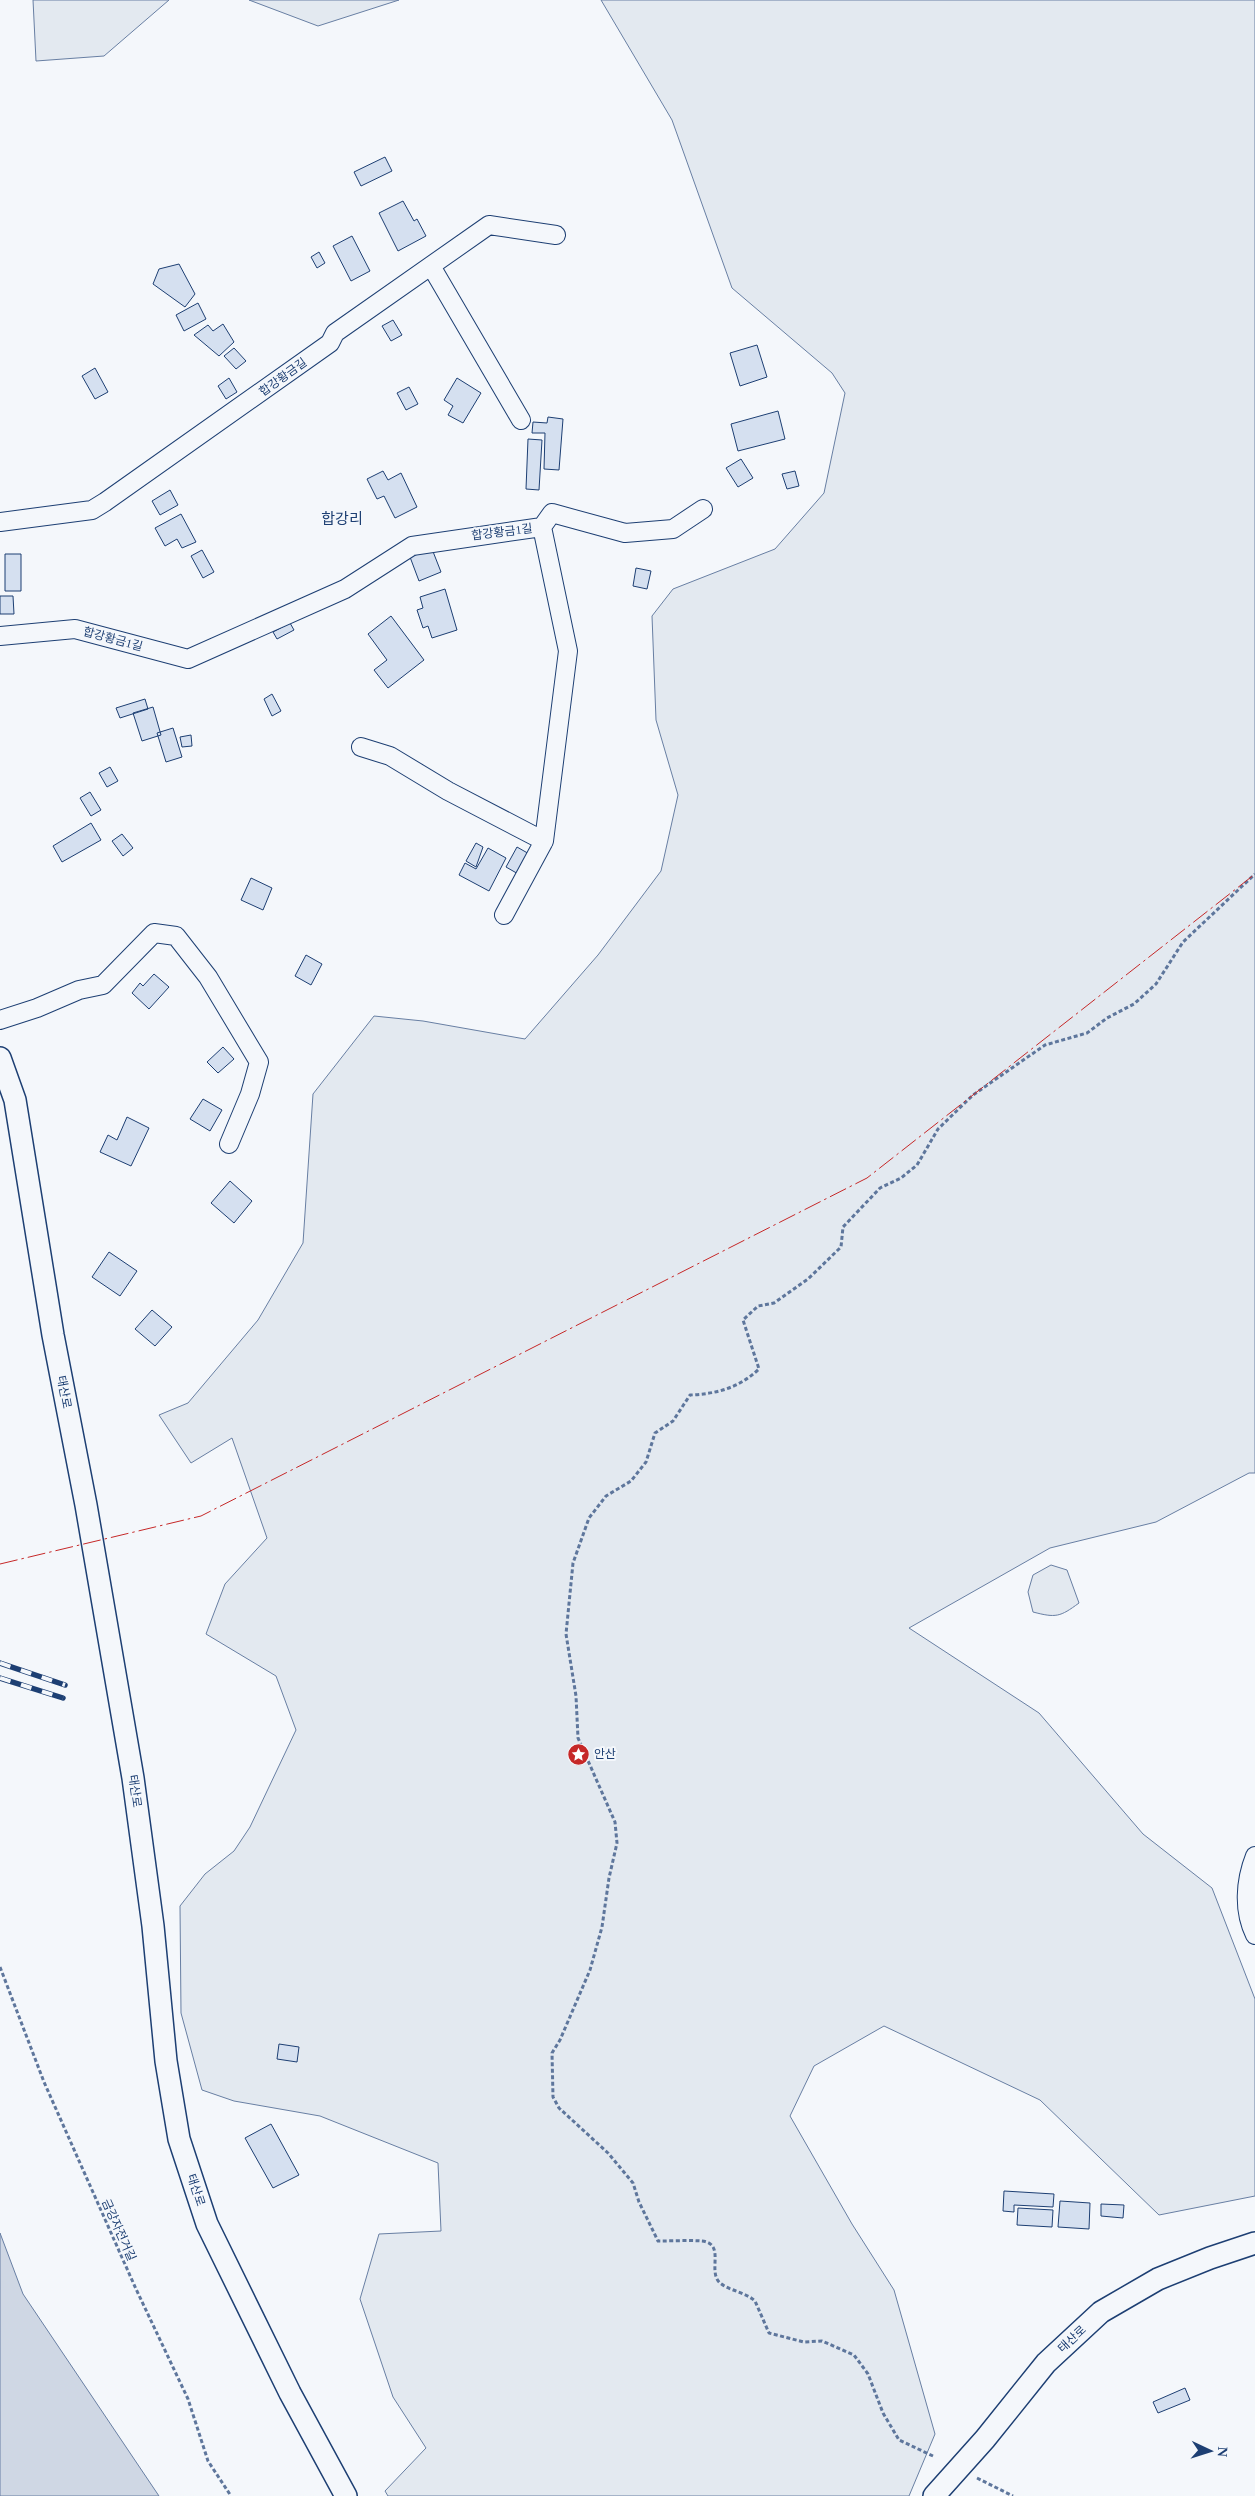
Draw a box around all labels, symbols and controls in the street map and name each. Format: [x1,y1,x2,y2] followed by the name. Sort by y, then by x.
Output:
[257,355,309,399] street label: 합강황금길
[321,511,363,527] district label: 합강리
[471,521,533,543] street label: 합강황금1길
[82,624,144,654] street label: 합강황금1길
[54,1374,74,1410] street label: 태산로
[566,1742,590,1766] place icon: 안산
[594,1747,616,1761] place label: 안산
[126,1774,144,1808] street label: 태산로
[184,2172,208,2208] street label: 태산로
[99,2197,139,2263] street label: 금강자전거길
[1055,2323,1089,2355] street label: 태산로
[1185,2426,1235,2476] north arrow
[1215,2446,1230,2457] text: N

